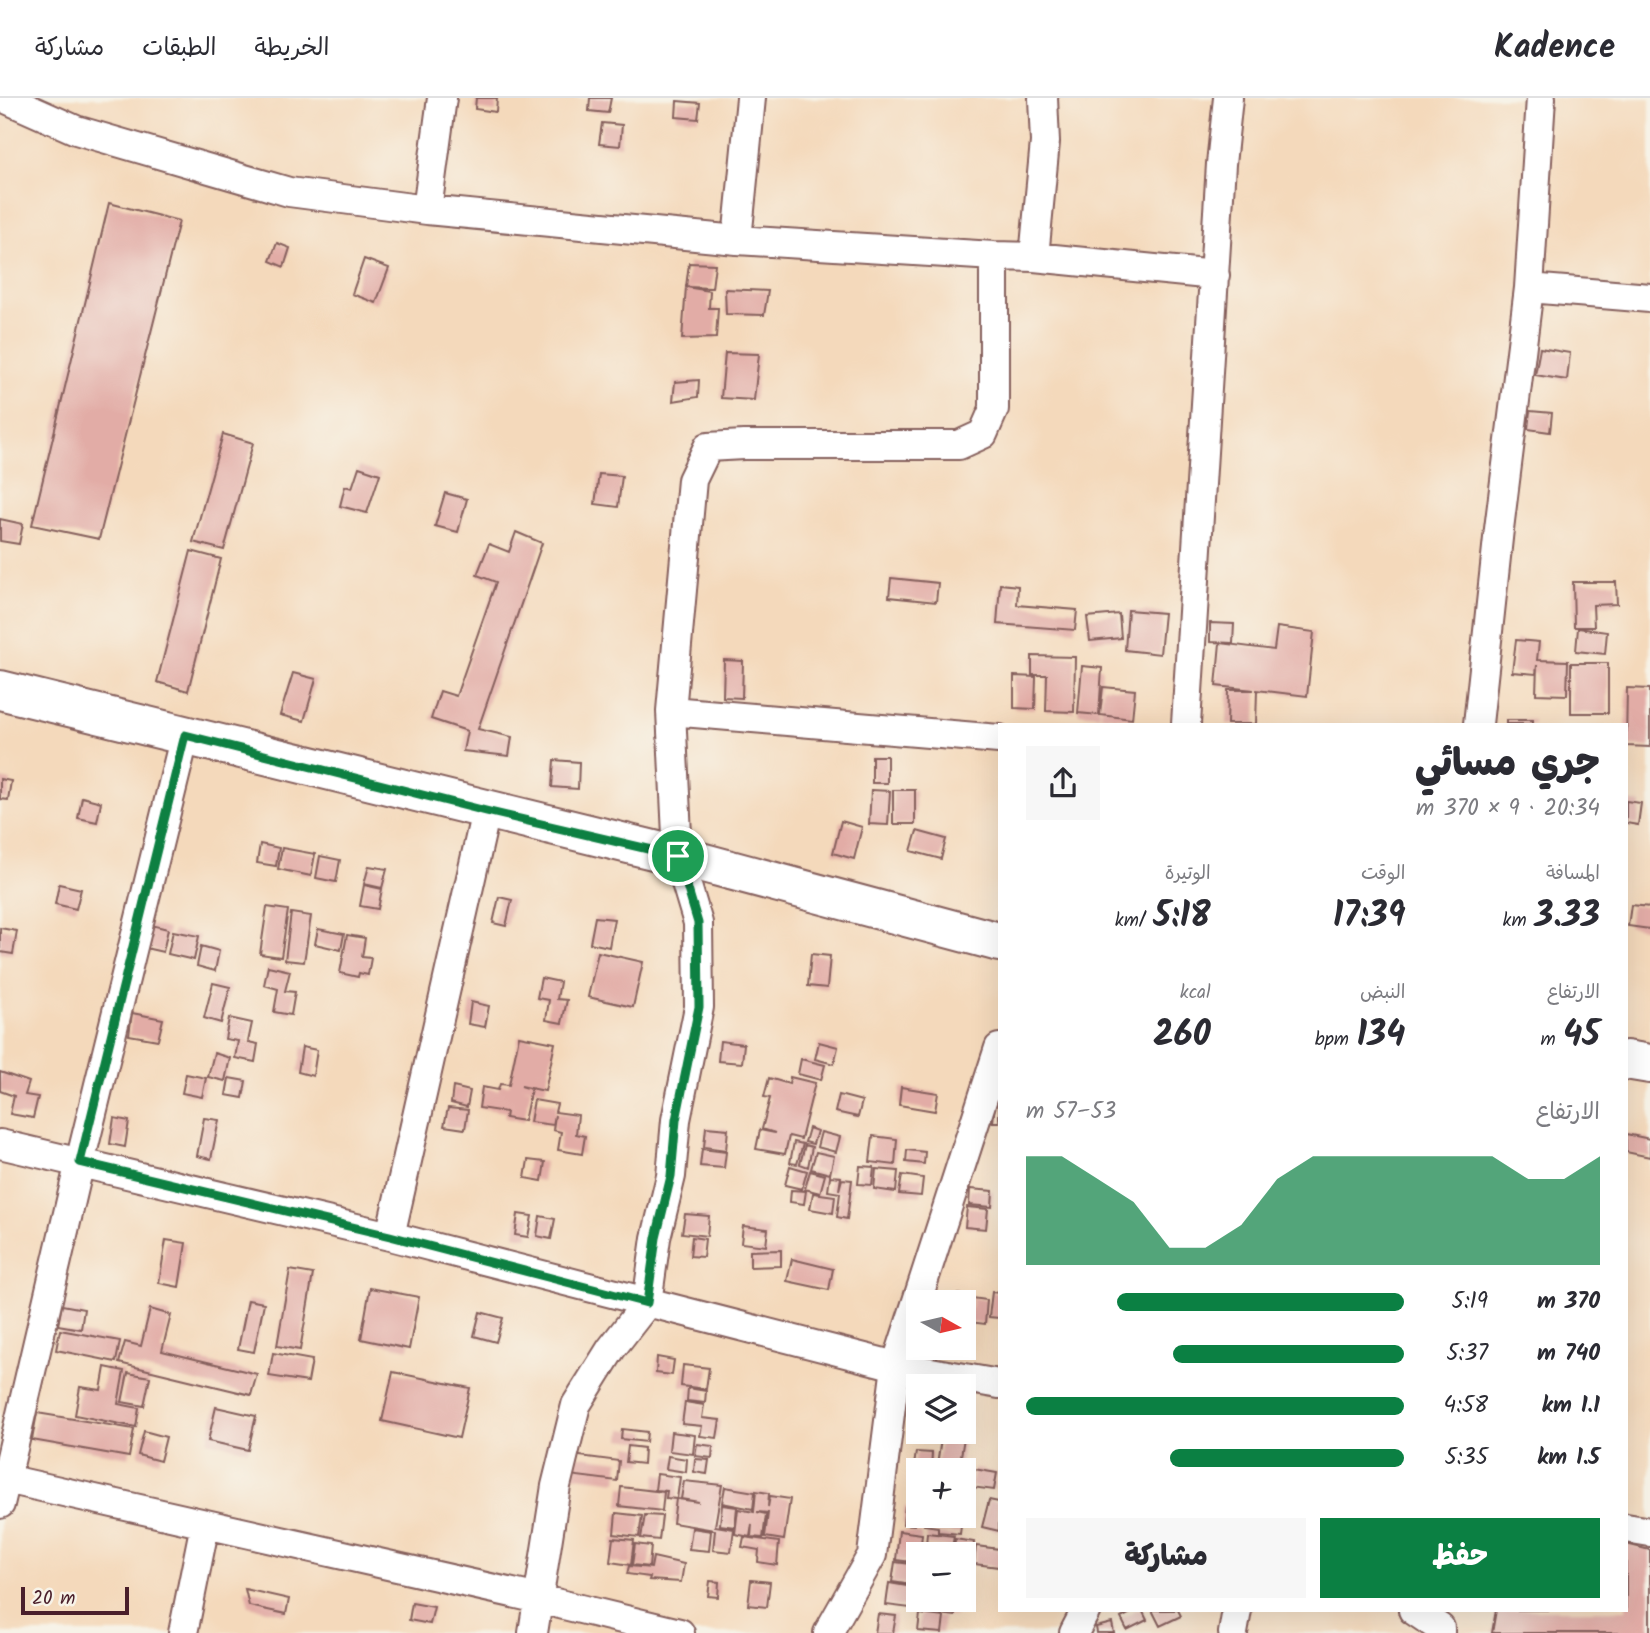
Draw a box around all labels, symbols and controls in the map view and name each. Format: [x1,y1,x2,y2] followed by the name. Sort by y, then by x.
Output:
[1494,22,1615,75] text: Kadence
[35,29,104,68] text: مشاركة
[142,29,217,68] text: الطبقات
[255,29,329,68] text: الخريطة
[1415,735,1600,795] text: جري مسائي
[1026,746,1100,820] button: share
[1416,791,1600,827] text: 20:34 · 9 × 370 m
[648,826,708,886] pin
[659,837,697,875] icon: arrive
[1165,859,1211,889] text: الوتيرة
[1361,859,1405,889] text: الوقت
[1546,859,1600,889] text: المسافة
[1153,889,1211,945] text: 5:18
[1333,889,1405,945] text: 17:39
[1534,889,1600,945] text: 3.33
[1115,906,1153,936] text: /km
[1503,906,1534,936] text: km
[1180,978,1211,1008] text: kcal
[1360,978,1405,1008] text: النبض
[1547,978,1600,1008] text: الارتفاع
[1153,1008,1211,1064] text: 260
[1357,1008,1405,1064] text: 134
[1563,1008,1600,1064] text: 45
[1315,1025,1357,1055] text: bpm
[1540,1025,1563,1055] text: m
[1026,1094,1116,1130] text: 53–57 m
[1536,1095,1600,1131] text: الارتفاع
[1452,1284,1488,1320] text: 5:19
[1537,1284,1600,1320] text: 370 m
[906,1290,976,1360] north arrow
[906,1290,976,1612] map controls
[1446,1336,1488,1372] text: 5:37
[1537,1336,1600,1372] text: 740 m
[906,1374,976,1444] button: layers
[1443,1388,1488,1424] text: 4:58
[1542,1388,1600,1424] text: 1.1 km
[1445,1440,1488,1476] text: 5:35
[1537,1440,1600,1476] text: 1.5 km
[906,1458,976,1528] button: +
[1026,1518,1306,1598] button: مشاركة
[1320,1518,1600,1598] button: حفظ
[906,1542,976,1612] button: −
[21,1584,130,1616] scale bar
[32,1584,75,1614] text: 20 m

